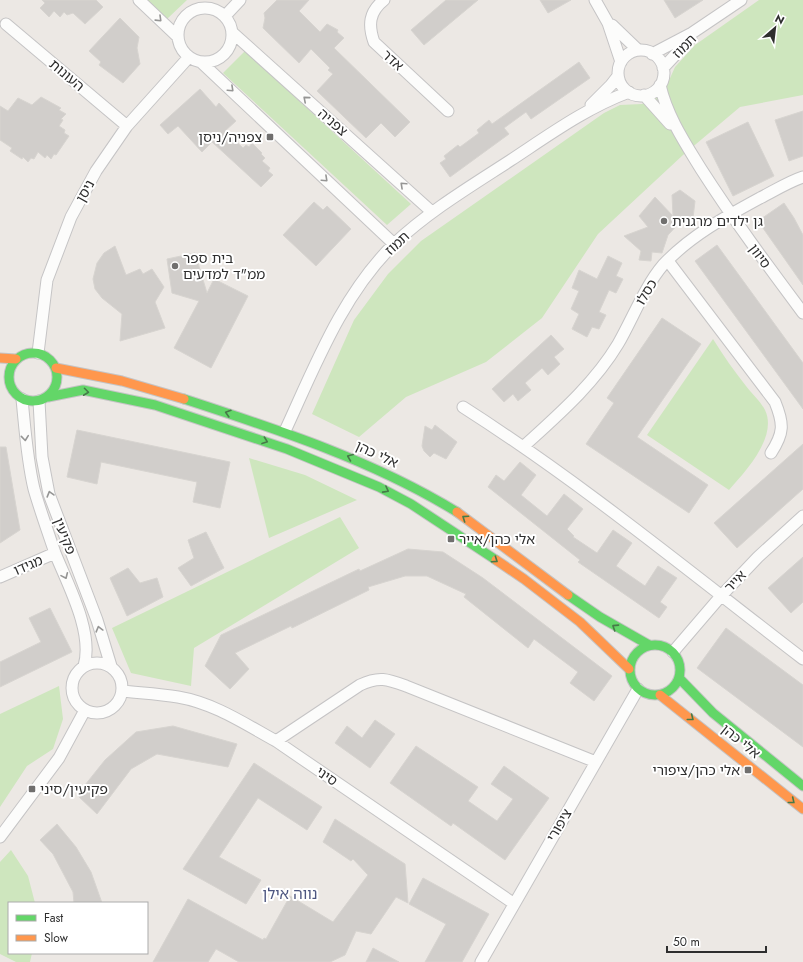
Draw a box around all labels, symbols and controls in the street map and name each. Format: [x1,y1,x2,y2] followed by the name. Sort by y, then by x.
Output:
[755,8,795,48] north arrow
[772,10,787,28] text: N
[154,14,162,21] one-way arrow
[667,29,701,63] street label: תמוז
[378,45,408,75] street label: אדר
[45,54,89,96] street label: העונות
[226,85,234,92] one-way arrow
[303,96,311,103] one-way arrow
[314,103,352,141] street label: צפניה
[198,127,262,147] place label: צפניה/ניסן
[265,132,275,142] marker: צפניה/ניסן
[320,174,328,182] one-way arrow
[71,176,99,206] street label: ניסן
[400,182,408,190] one-way arrow
[672,211,763,231] place label: גן ילדים מרגנית
[659,216,669,226] marker: גן ילדים מרגנית
[380,226,414,260] street label: תמוז
[744,240,776,272] street label: סיוון
[183,248,265,284] place label: בית ספר ממ"ד למדעים
[170,261,180,271] marker: בית ספר ממ"ד למדעים
[630,275,662,309] street label: כסלו
[83,387,90,396] one-way arrow
[224,409,231,418] one-way arrow
[21,435,30,441] one-way arrow
[352,435,402,473] street label: אלי כהן
[262,437,269,445] one-way arrow
[347,453,354,461] one-way arrow
[381,486,389,493] one-way arrow
[46,491,54,497] one-way arrow
[49,515,81,557] street label: פקיעין
[462,516,469,523] one-way arrow
[459,529,535,549] place label: אלי כהן/אייר
[446,534,456,544] marker: אלי כהן/אייר
[10,550,46,580] street label: מגידו
[491,555,498,562] one-way arrow
[720,565,751,597] street label: אייר
[60,571,68,579] one-way arrow
[612,625,619,632] one-way arrow
[95,626,104,633] one-way arrow
[687,714,694,721] one-way arrow
[717,719,765,763] street label: אלי כהן
[653,760,740,780] place label: אלי כהן/ציפורי
[312,761,342,791] street label: סיני
[743,765,753,775] marker: אלי כהן/ציפורי
[40,779,108,799] place label: פקיעין/סיני
[27,784,37,794] marker: פקיעין/סיני
[787,796,794,803] one-way arrow
[541,805,577,845] street label: ציפורי
[263,883,318,905] district label: נווה אילן
[8,902,148,954] legend
[44,909,63,927] text: Fast
[667,928,766,954] scale bar
[44,929,69,947] text: Slow
[673,933,700,951] text: 50 m

